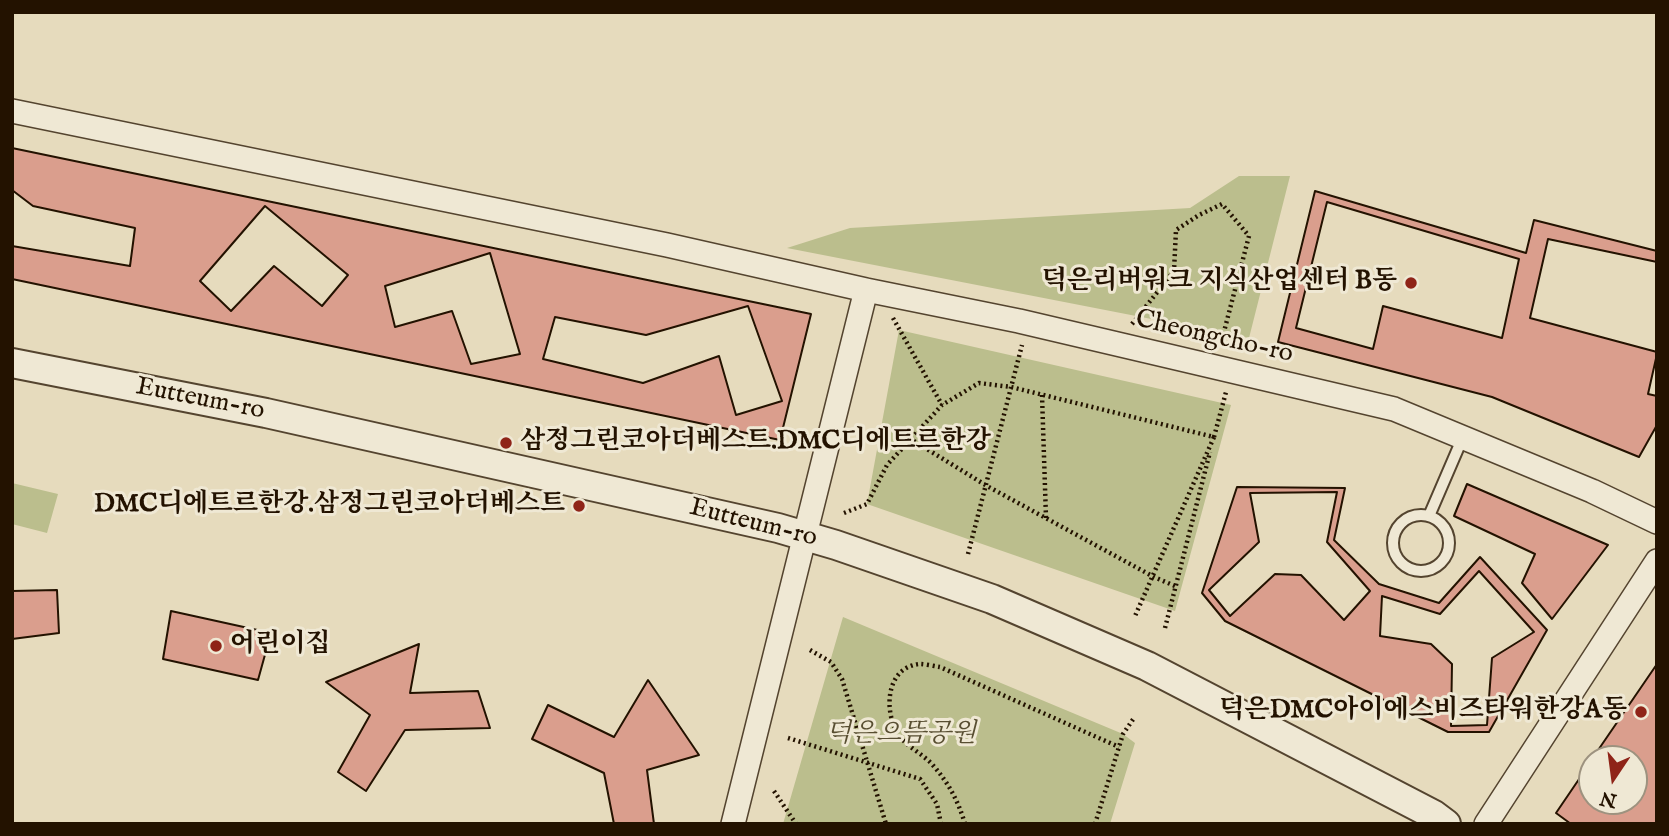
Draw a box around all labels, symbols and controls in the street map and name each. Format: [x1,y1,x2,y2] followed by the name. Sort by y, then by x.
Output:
[1042,267,1397,299] place label: 덕은리버워크 지식산업센터 B동
[1403,275,1419,291] marker: 덕은리버워크 지식산업센터 B동
[1132,305,1296,371] street label: Cheongcho-ro
[133,372,267,428] street label: Eutteum-ro
[520,427,991,459] place label: 삼정그린코아더베스트.DMC디에트르한강
[498,435,514,451] marker: 삼정그린코아더베스트.DMC디에트르한강
[94,490,565,522] place label: DMC디에트르한강.삼정그린코아더베스트
[686,493,820,555] street label: Eutteum-ro
[571,498,587,514] marker: DMC디에트르한강.삼정그린코아더베스트
[230,630,330,662] place label: 어린이집
[208,638,224,654] marker: 어린이집
[1219,696,1627,728] place label: 덕은DMC아이에스비즈타워한강A동
[1633,704,1649,720] marker: 덕은DMC아이에스비즈타워한강A동
[826,720,976,752] park label: 덕은으뜸공원
[1578,745,1648,815] north arrow
[1598,785,1619,812] text: N

